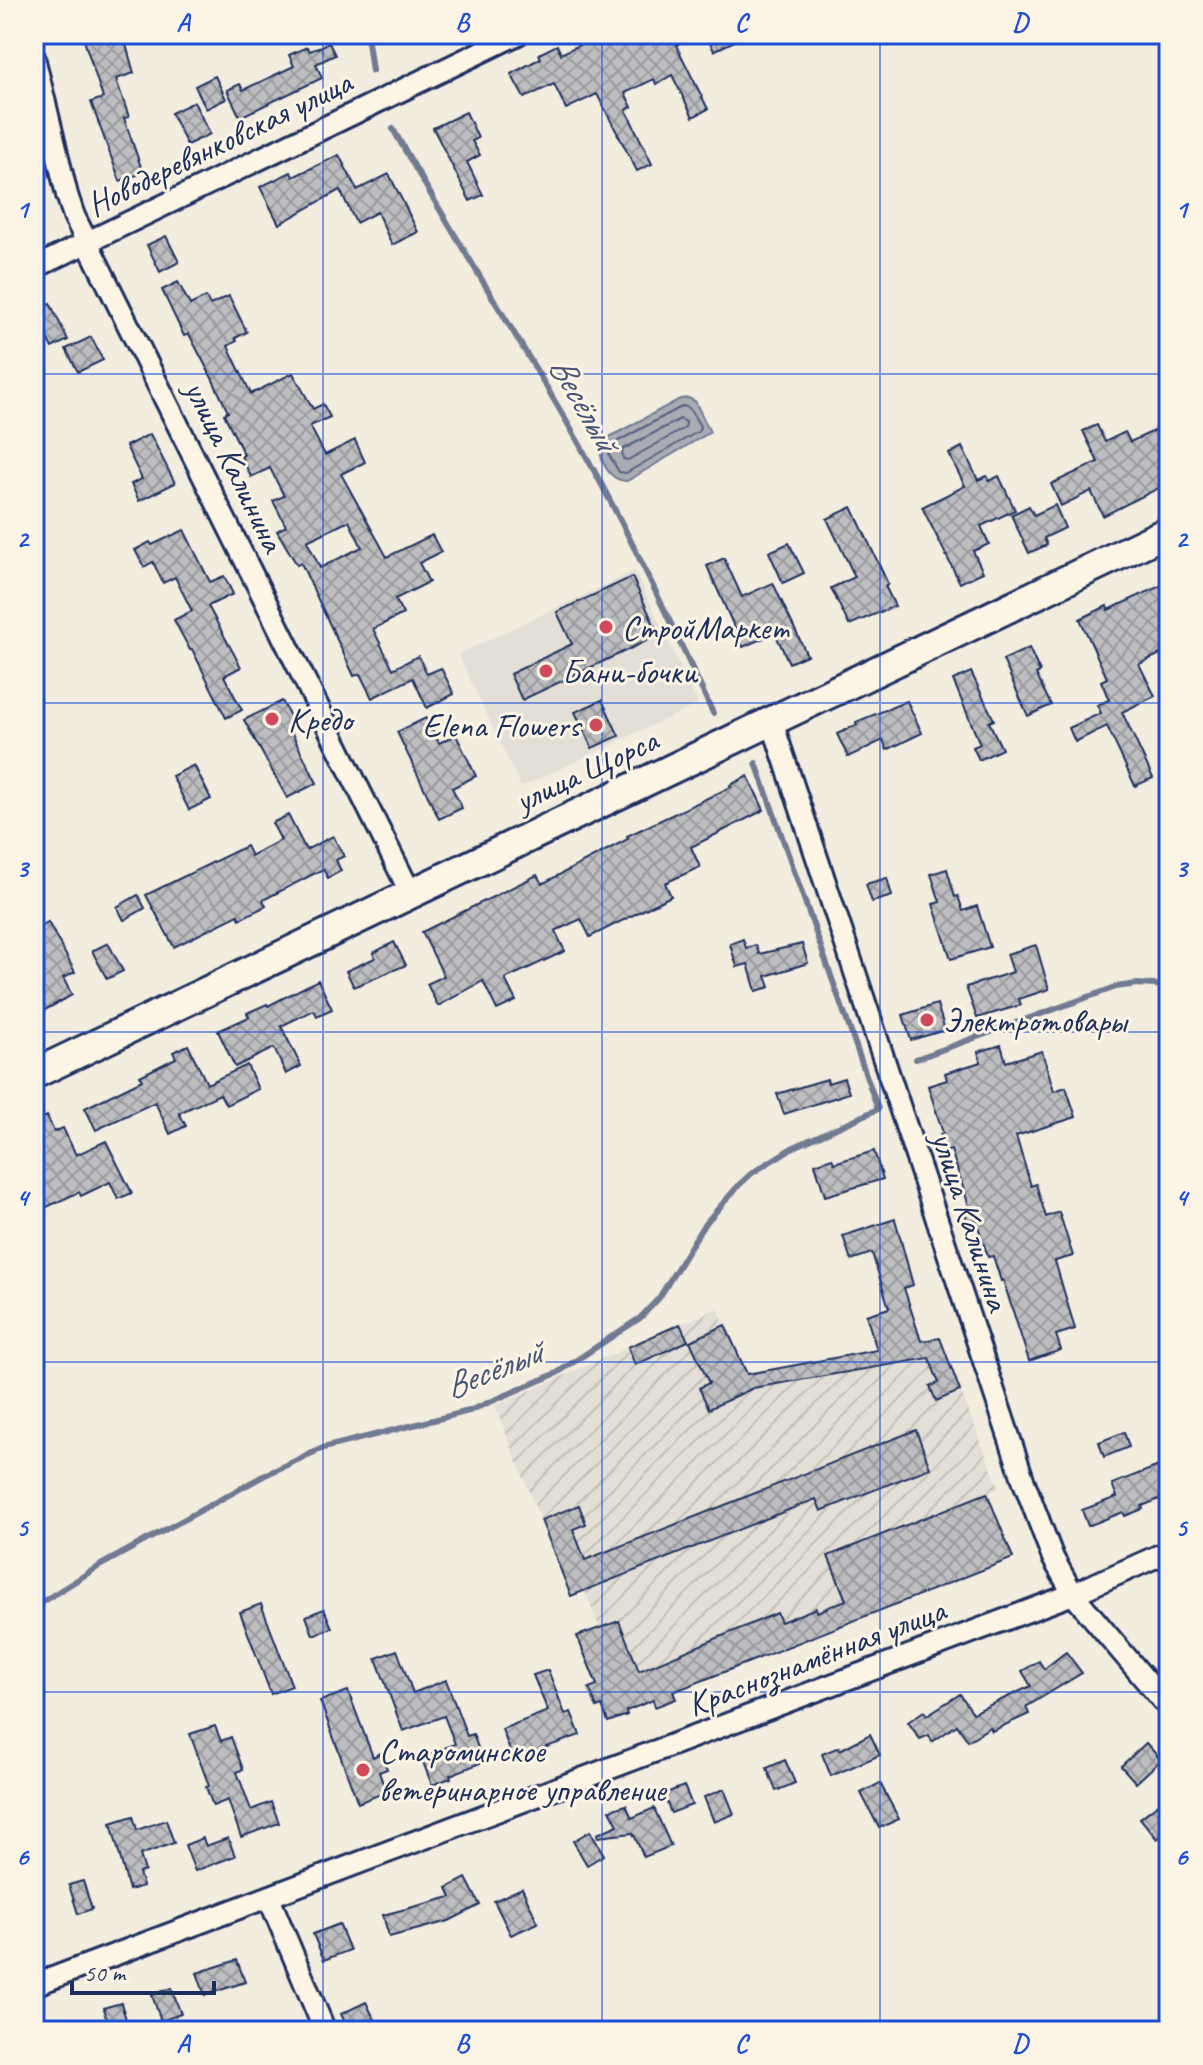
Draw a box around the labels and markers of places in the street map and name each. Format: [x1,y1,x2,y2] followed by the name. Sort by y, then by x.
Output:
[622,606,790,649] place label: СтройМаркет
[597,618,615,636] marker: СтройМаркет
[562,650,699,693] place label: Бани-бочки
[537,662,555,680] marker: Бани-бочки
[288,698,356,741] place label: Кредо
[422,704,583,747] place label: Elena Flowers
[263,710,281,728] marker: Кредо
[587,716,605,734] marker: Elena Flowers
[943,999,1129,1042] place label: Электротовары
[918,1011,936,1029] marker: Электротовары
[379,1729,668,1811] place label: Староминское ветеринарное управление
[354,1761,372,1779] marker: Староминское ветеринарное управление

